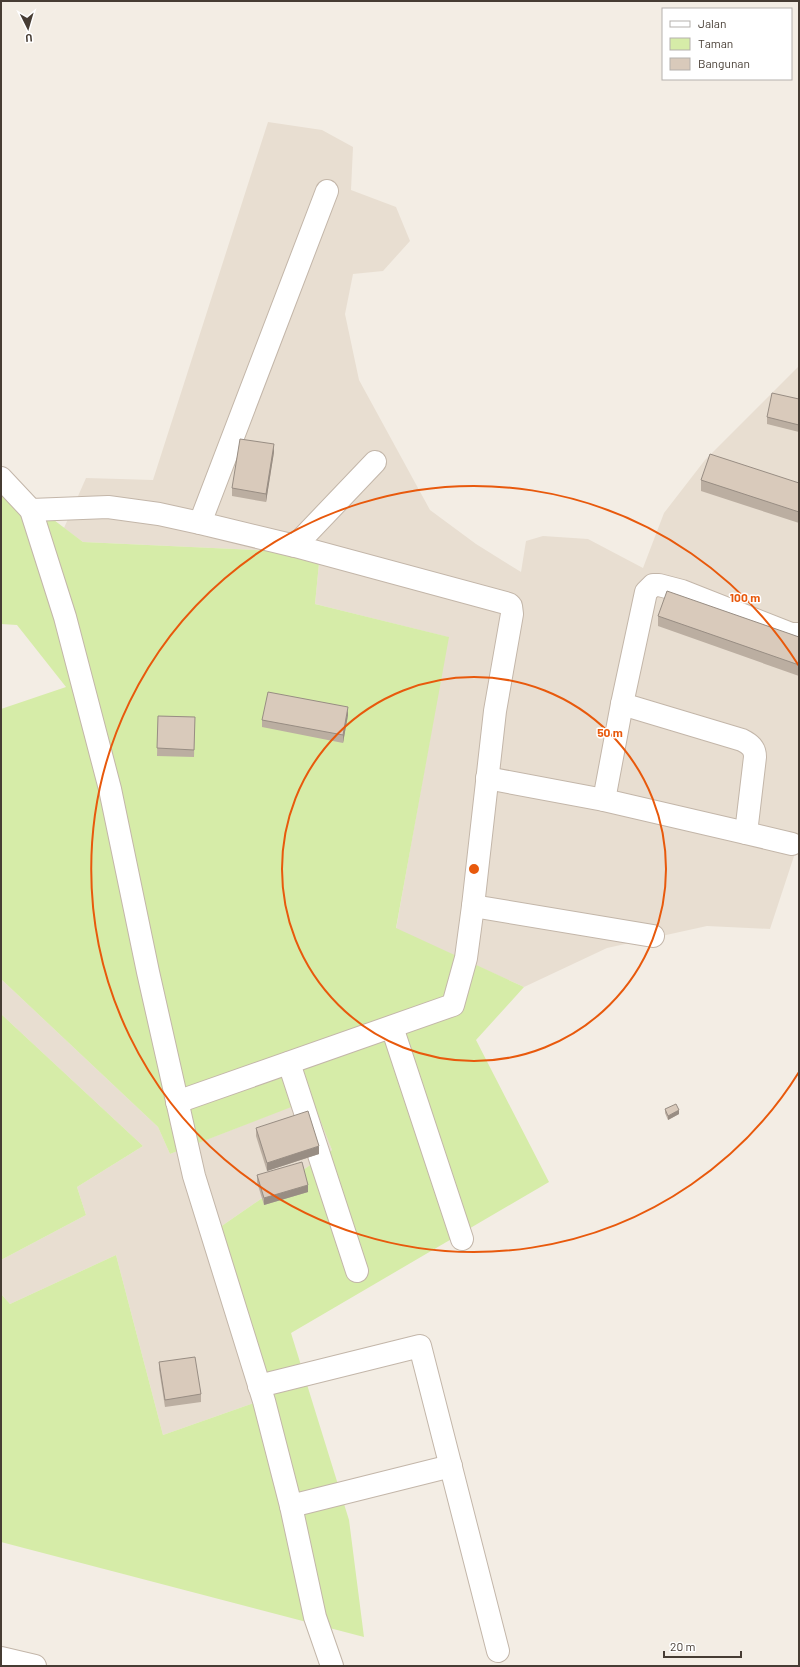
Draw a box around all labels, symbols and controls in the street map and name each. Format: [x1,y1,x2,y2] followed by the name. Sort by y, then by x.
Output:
[8,8,48,48] north arrow
[662,8,792,80] legend
[698,16,726,30] text: Jalan
[25,32,33,45] text: U
[698,36,733,50] text: Taman
[698,56,750,70] text: Bangunan
[730,590,760,604] text: 100 m
[597,725,623,739] text: 50 m
[467,862,481,876] centre of rings
[664,1633,741,1659] scale bar
[670,1639,696,1653] text: 20 m

